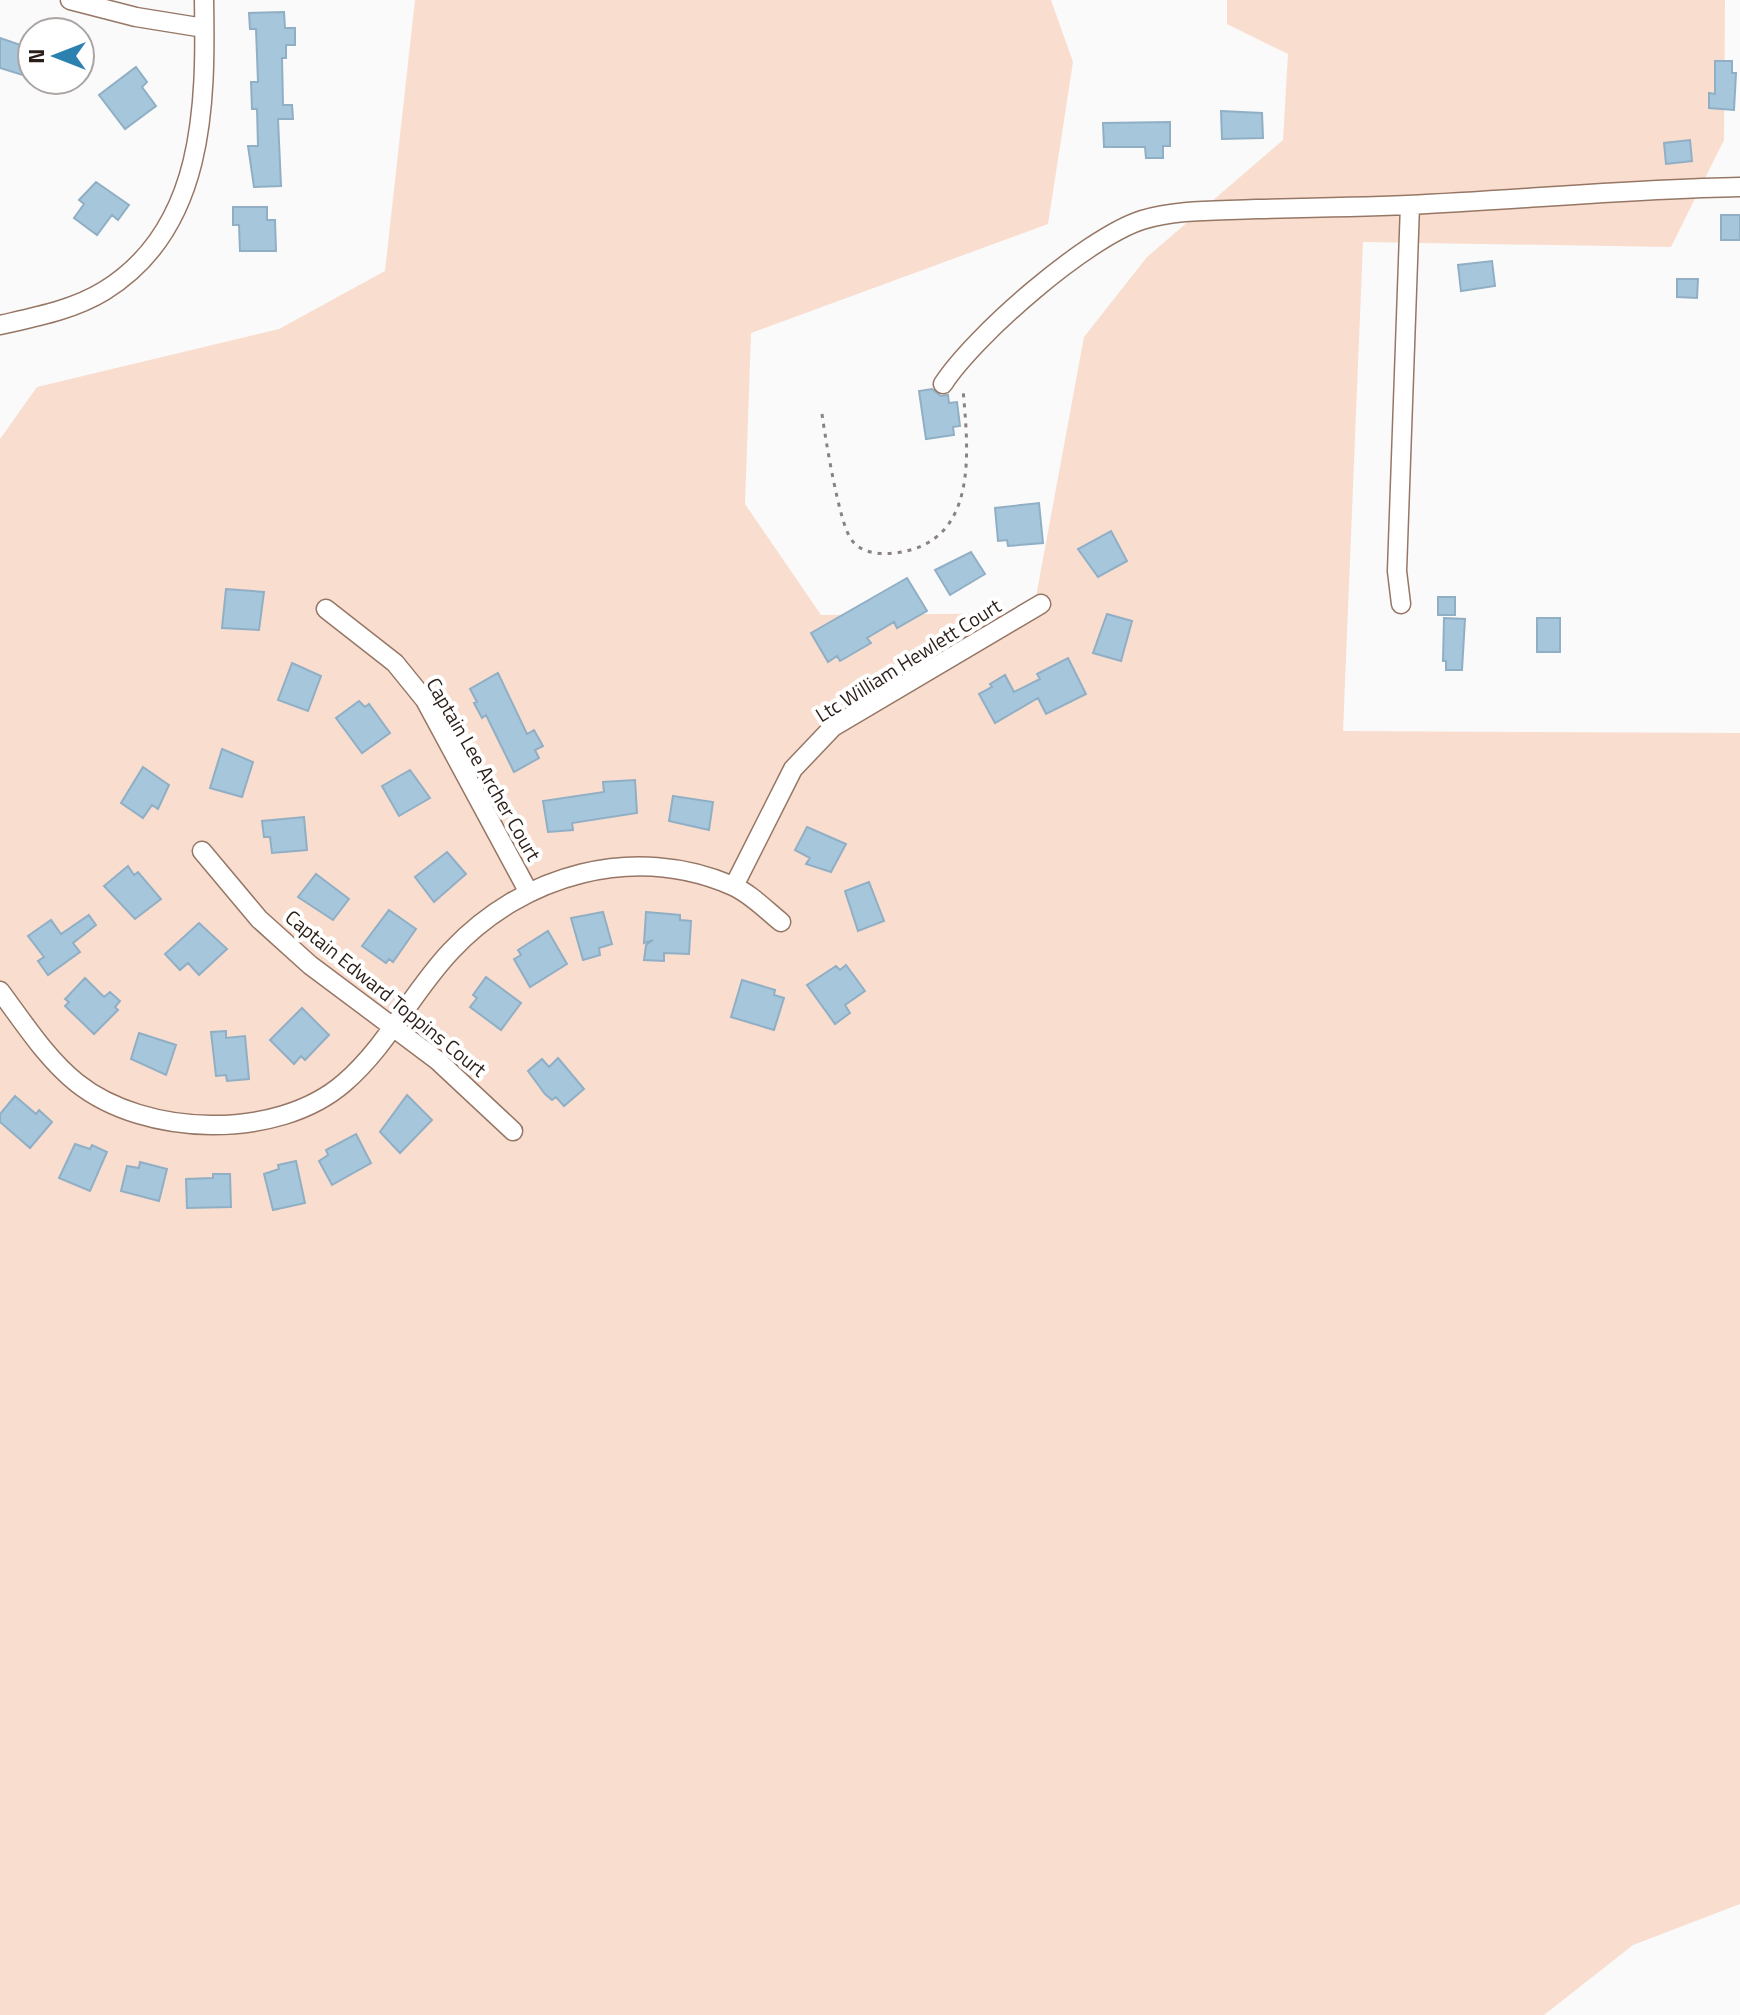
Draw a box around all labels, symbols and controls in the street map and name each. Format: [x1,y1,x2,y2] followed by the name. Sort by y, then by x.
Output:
[16,16,96,96] north arrow
[19,48,53,64] text: N
[809,590,1007,730] street label: Ltc William Hewlett Court
[419,671,549,867] street label: Captain Lee Archer Court
[279,902,493,1084] street label: Captain Edward Toppins Court

